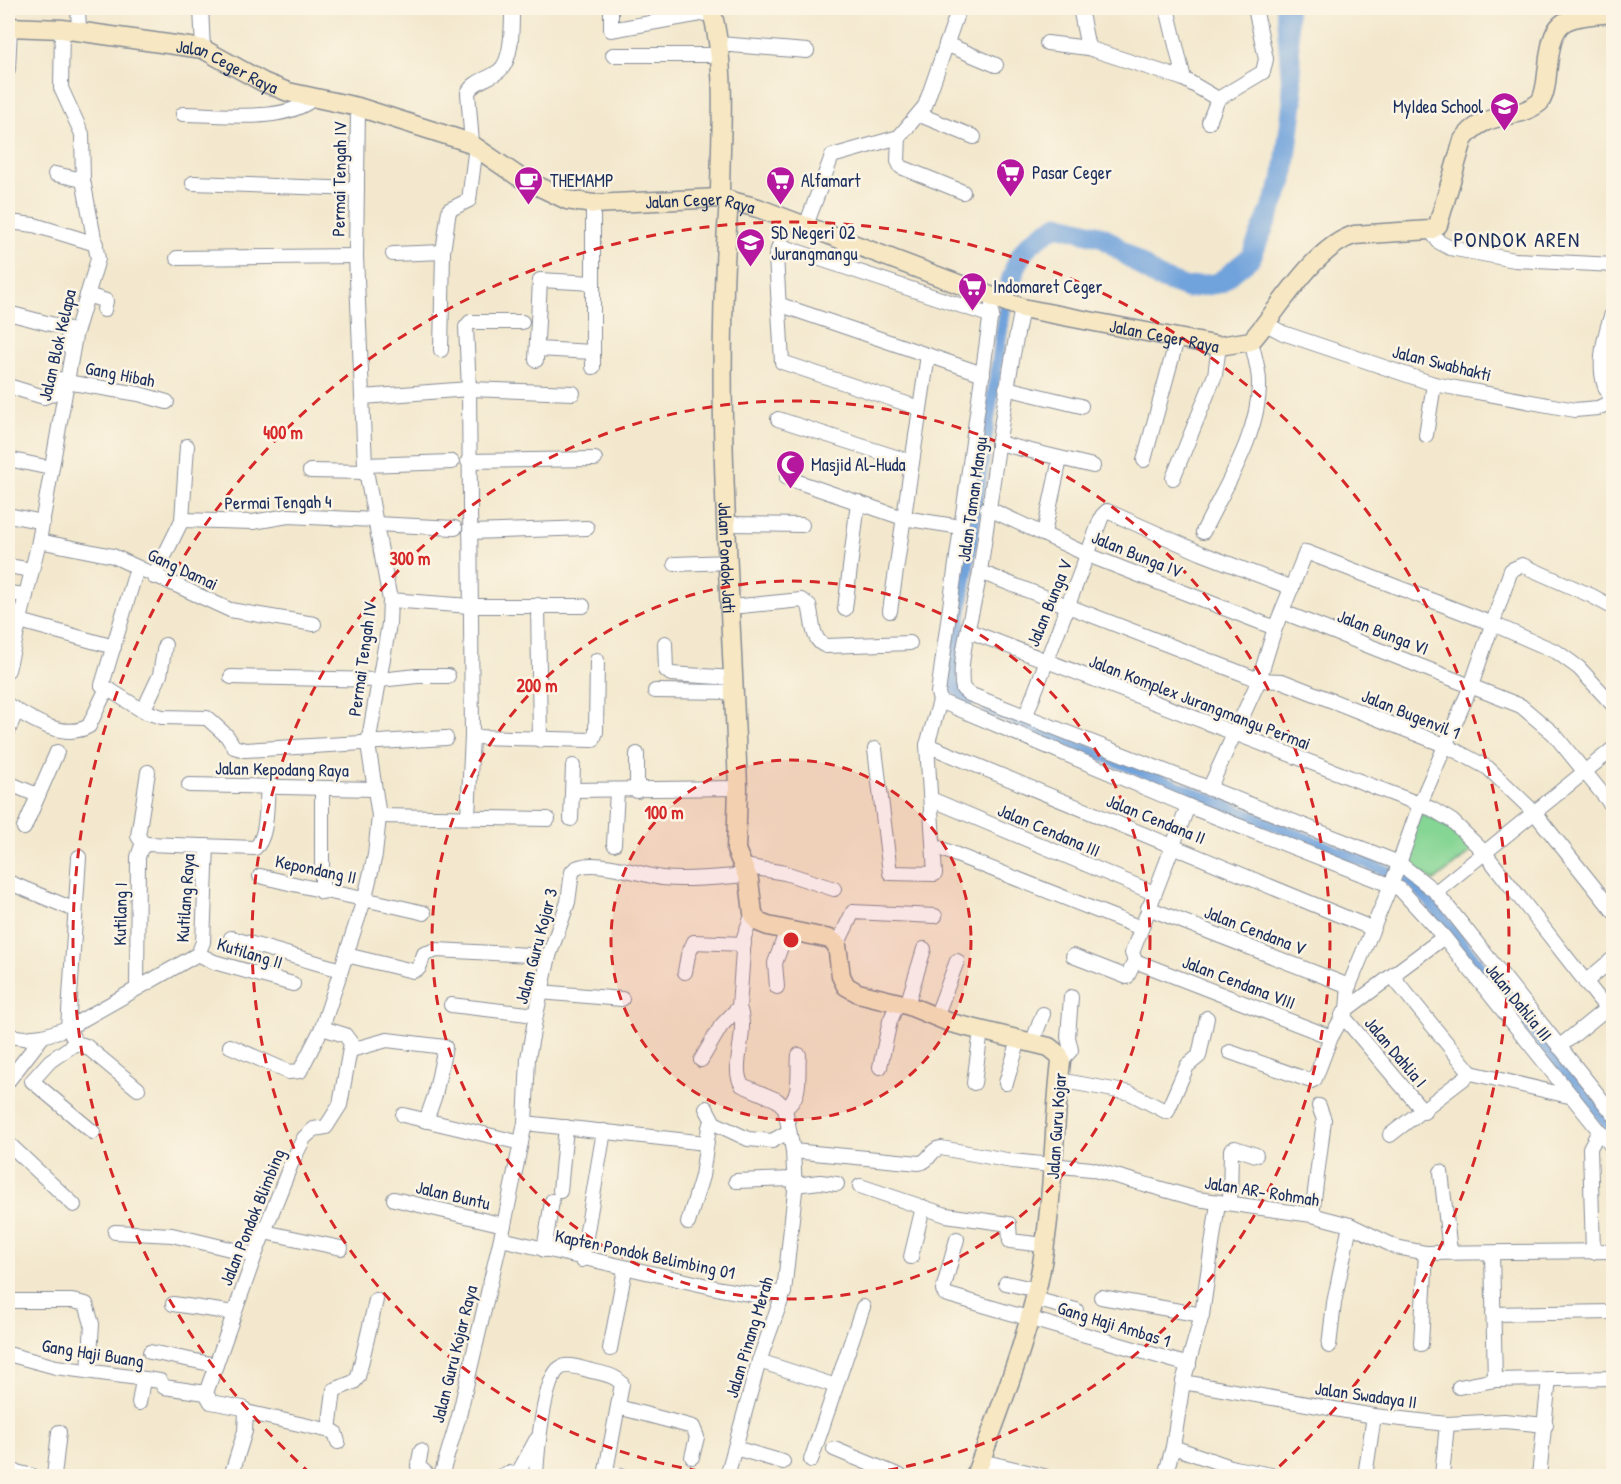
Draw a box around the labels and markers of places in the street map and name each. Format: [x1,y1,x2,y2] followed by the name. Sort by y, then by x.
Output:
[1488,90,1520,132] school or university icon: MyIdea School
[1393,94,1483,119] place label: MyIdea School
[995,156,1027,198] supermarket icon: Pasar Ceger
[1032,160,1112,185] place label: Pasar Ceger
[513,164,545,206] cafe icon: THEMAMP
[764,164,796,206] supermarket icon: Alfamart
[550,168,614,193] place label: THEMAMP
[801,168,861,193] place label: Alfamart
[771,220,858,266] place label: SD Negeri 02 Jurangmangu
[734,226,766,268] school or university icon: SD Negeri 02 Jurangmangu
[956,270,988,312] supermarket icon: Indomaret Ceger
[993,274,1103,299] place label: Indomaret Ceger
[774,448,806,490] mosque icon: Masjid Al-Huda
[811,452,906,477] place label: Masjid Al-Huda
[781,930,801,950] centre of rings

